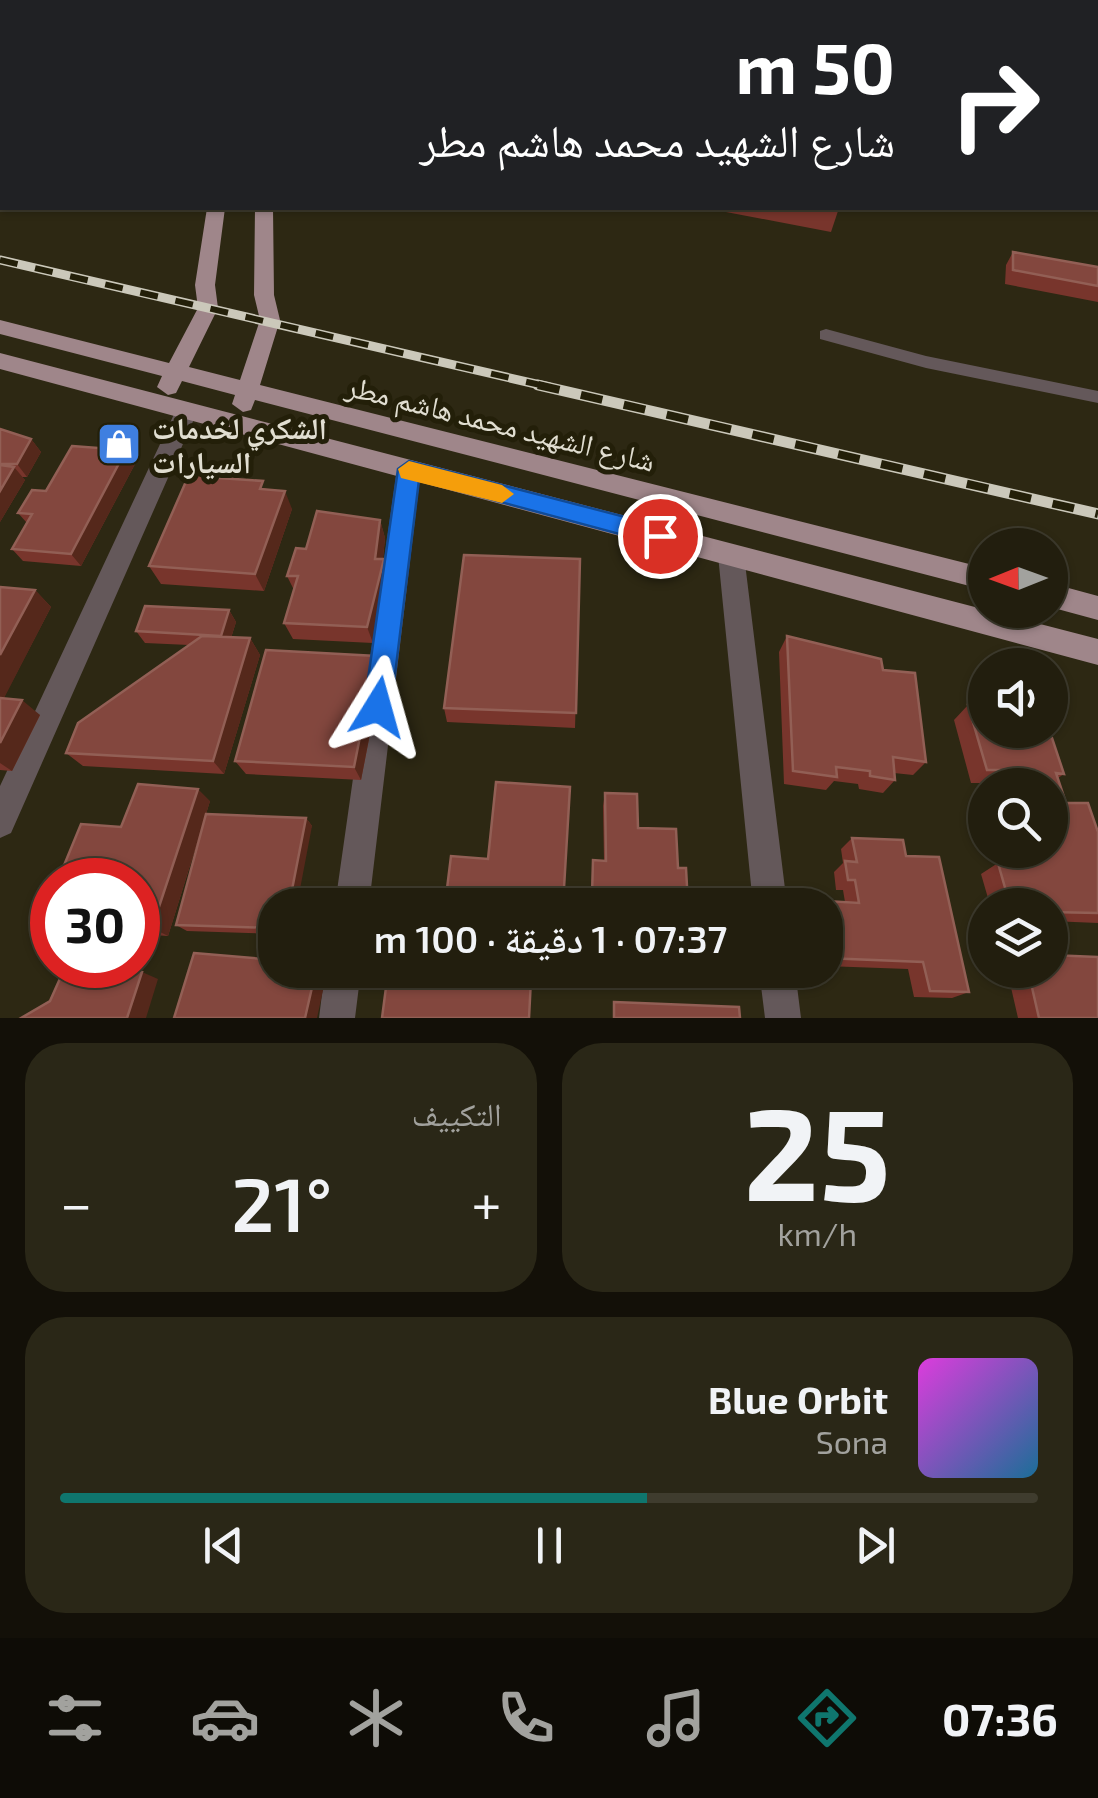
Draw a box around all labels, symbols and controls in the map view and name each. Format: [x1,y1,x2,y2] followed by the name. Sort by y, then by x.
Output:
[735,24,895,108] text: 50 m
[930,40,1060,170] icon: right
[420,112,895,166] text: شارع الشهيد محمد هاشم مطر
[341,366,659,482] street label: شارع الشهيد محمد هاشم مطر
[152,409,327,480] place label: الشكري لخدمات السيارات
[96,421,142,467] shop icon: الشكري لخدمات السيارات
[618,494,703,579] pin
[633,509,688,564] icon: arrive
[968,528,1068,628] north arrow
[968,528,1068,988] map controls
[968,648,1068,748] button: sound
[326,655,430,759] position arrow
[968,768,1068,868] button: search
[30,858,160,988] speed limit sign: 30
[968,888,1068,988] button: layers
[374,915,727,961] text: 07:37 · 1 دقيقة · 100 m
[744,1071,891,1227] text: 25
[412,1094,502,1132] text: التكييف
[231,1157,332,1247] text: 21°
[60,1169,92,1235] text: −
[471,1169,501,1235] text: +
[778,1214,857,1252] text: km/h
[708,1376,888,1422] text: Blue Orbit
[816,1422,888,1460] text: Sona
[196,1518,251,1573] icon: previous
[522,1518,577,1573] icon: pause
[848,1518,903,1573] icon: next
[40,1683,110,1753] icon: filters
[190,1683,260,1753] icon: car
[341,1683,411,1753] icon: climate
[491,1683,561,1753] icon: phone
[641,1683,711,1753] icon: music
[792,1683,862,1753] icon: directions
[942,1691,1058,1745] text: 07:36

